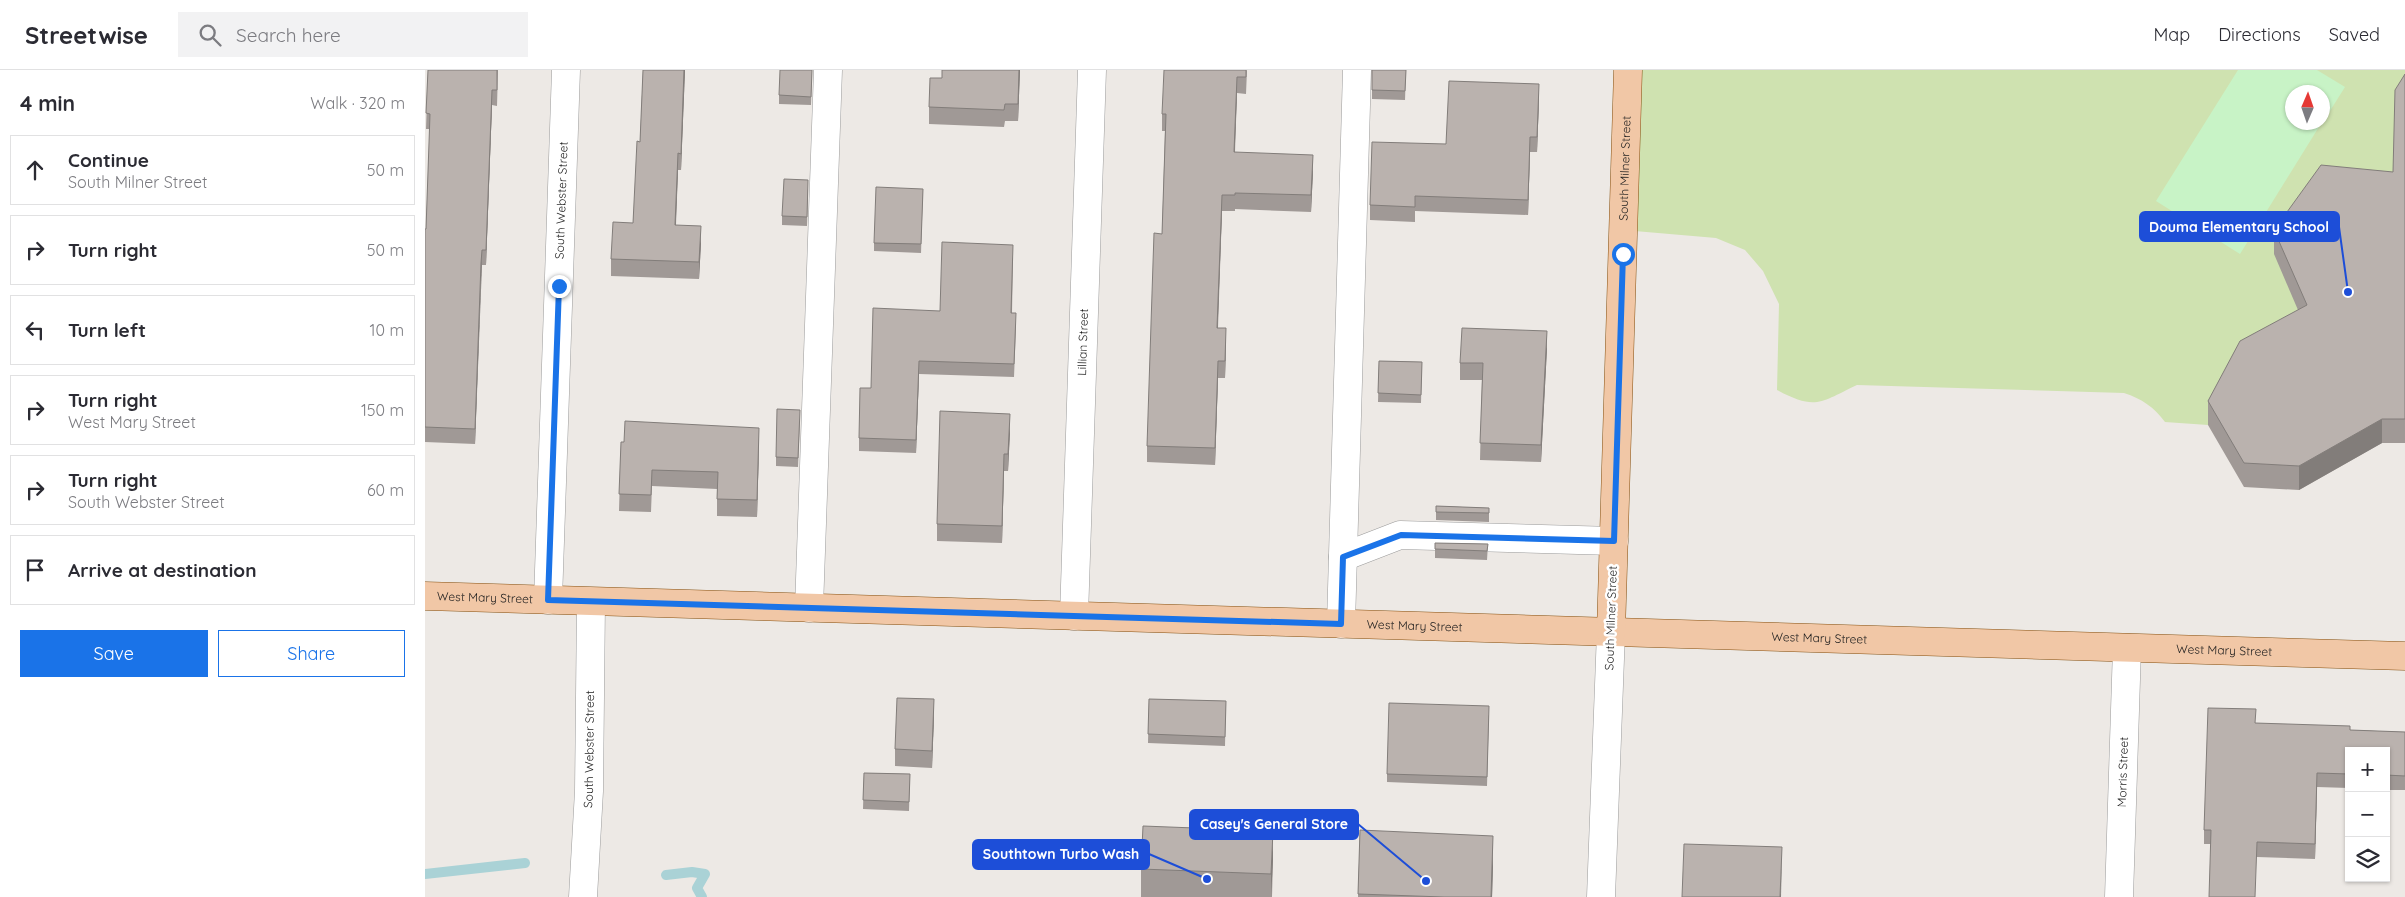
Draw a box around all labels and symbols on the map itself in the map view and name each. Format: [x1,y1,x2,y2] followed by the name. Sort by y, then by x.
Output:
[2285,85,2330,130] north arrow
[1615,116,1634,221] street label: South Milner Street
[552,141,571,259] street label: South Webster Street
[2140,212,2339,241] callout: Douma Elementary School
[2149,218,2329,236] text: Douma Elementary School
[1612,243,1635,266] route start
[548,275,571,298] route end
[1074,308,1091,376] street label: Lillian Street
[1601,565,1620,671] street label: South Milner Street
[437,588,533,606] street label: West Mary Street
[1366,617,1463,634] street label: West Mary Street
[1771,629,1868,647] street label: West Mary Street
[2176,641,2272,659] street label: West Mary Street
[580,690,597,808] street label: South Webster Street
[2114,736,2131,808] street label: Morris Street
[1190,810,1358,839] callout: Casey's General Store
[1200,815,1348,833] text: Casey's General Store
[973,840,1149,869] callout: Southtown Turbo Wash
[983,845,1139,863] text: Southtown Turbo Wash

